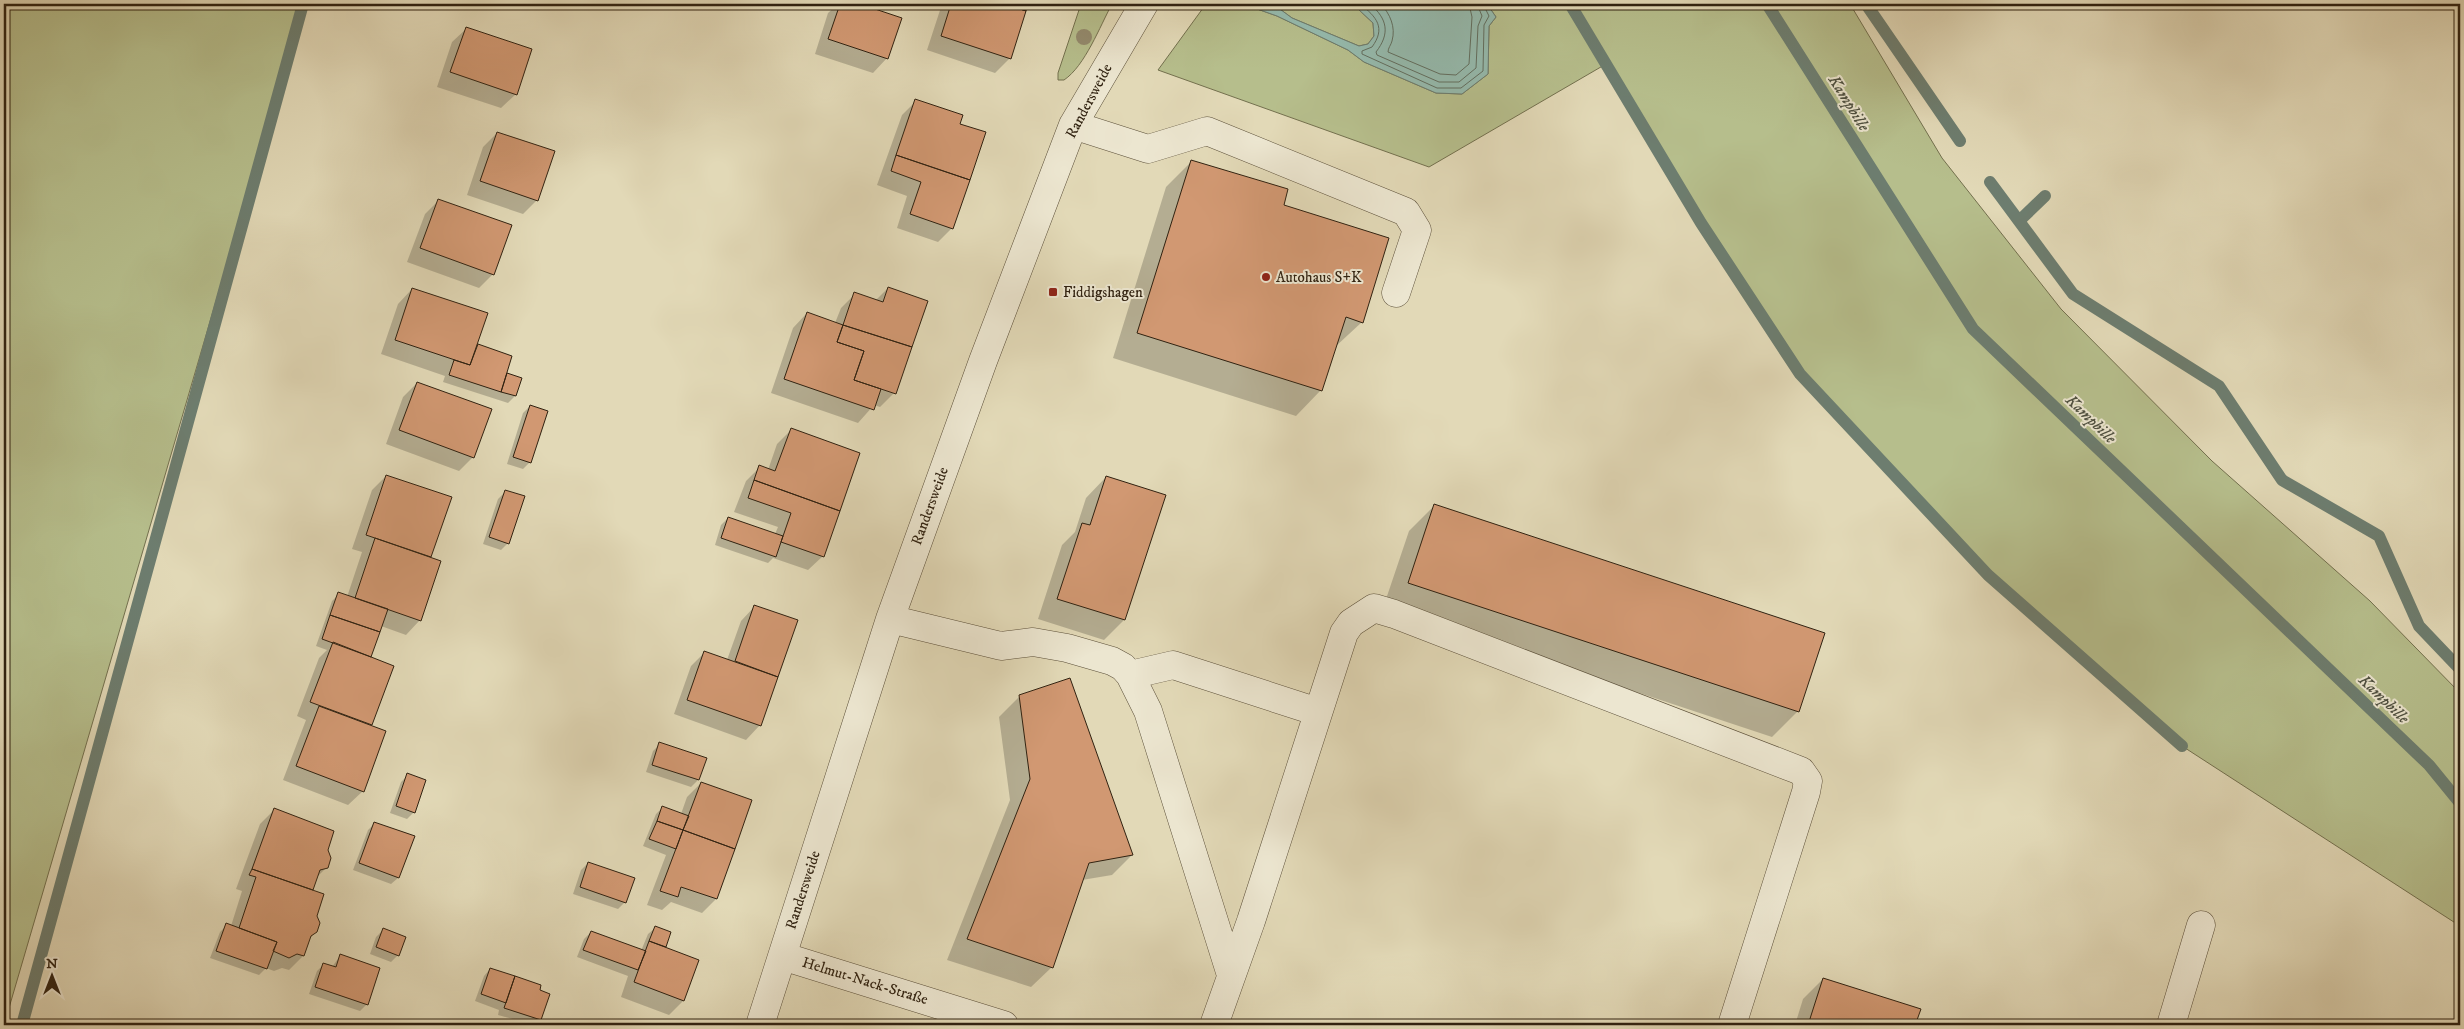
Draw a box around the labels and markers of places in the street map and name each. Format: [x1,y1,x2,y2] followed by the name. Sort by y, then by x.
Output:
[1276,268,1362,287] place label: Autohaus S+K
[1260,271,1272,283] marker: Autohaus S+K
[1063,283,1143,302] place label: Fiddigshagen
[1047,286,1059,298] marker: Fiddigshagen

